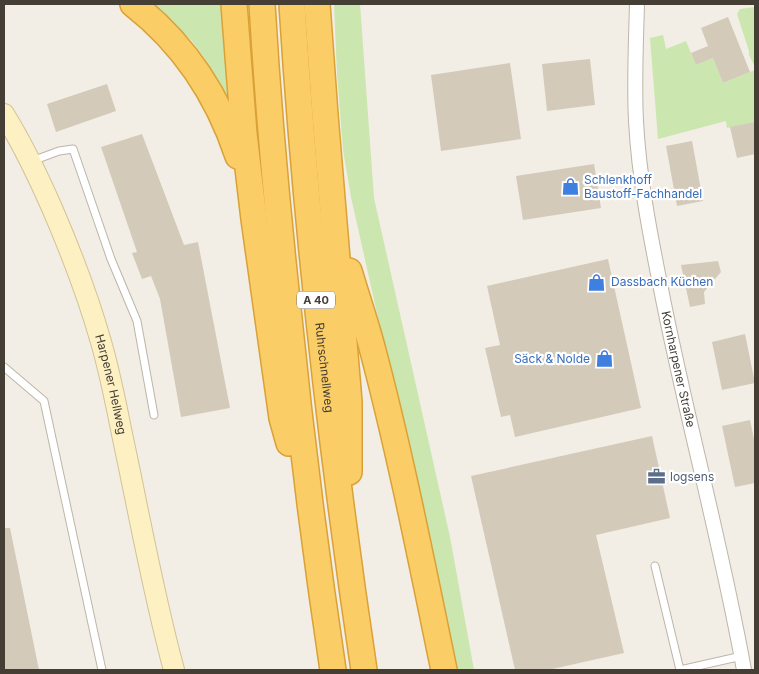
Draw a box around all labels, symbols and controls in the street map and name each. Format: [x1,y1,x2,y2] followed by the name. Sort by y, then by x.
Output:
[584,172,702,201] place label: Schlenkhoff Baustoff-Fachhandel
[560,177,580,197] shop icon: Schlenkhoff Baustoff-Fachhandel
[587,272,607,292] shop icon: Dassbach Küchen
[611,274,713,289] place label: Dassbach Küchen
[297,292,335,308] road number: A 40
[659,309,699,429] street label: Kornharpener Straße
[312,322,337,413] street label: Ruhrschnellweg
[92,332,130,436] street label: Harpener Hellweg
[594,349,614,369] shop icon: Säck & Nolde
[514,351,590,366] place label: Säck & Nolde
[646,467,666,487] office icon: logsens
[670,469,714,484] place label: logsens

